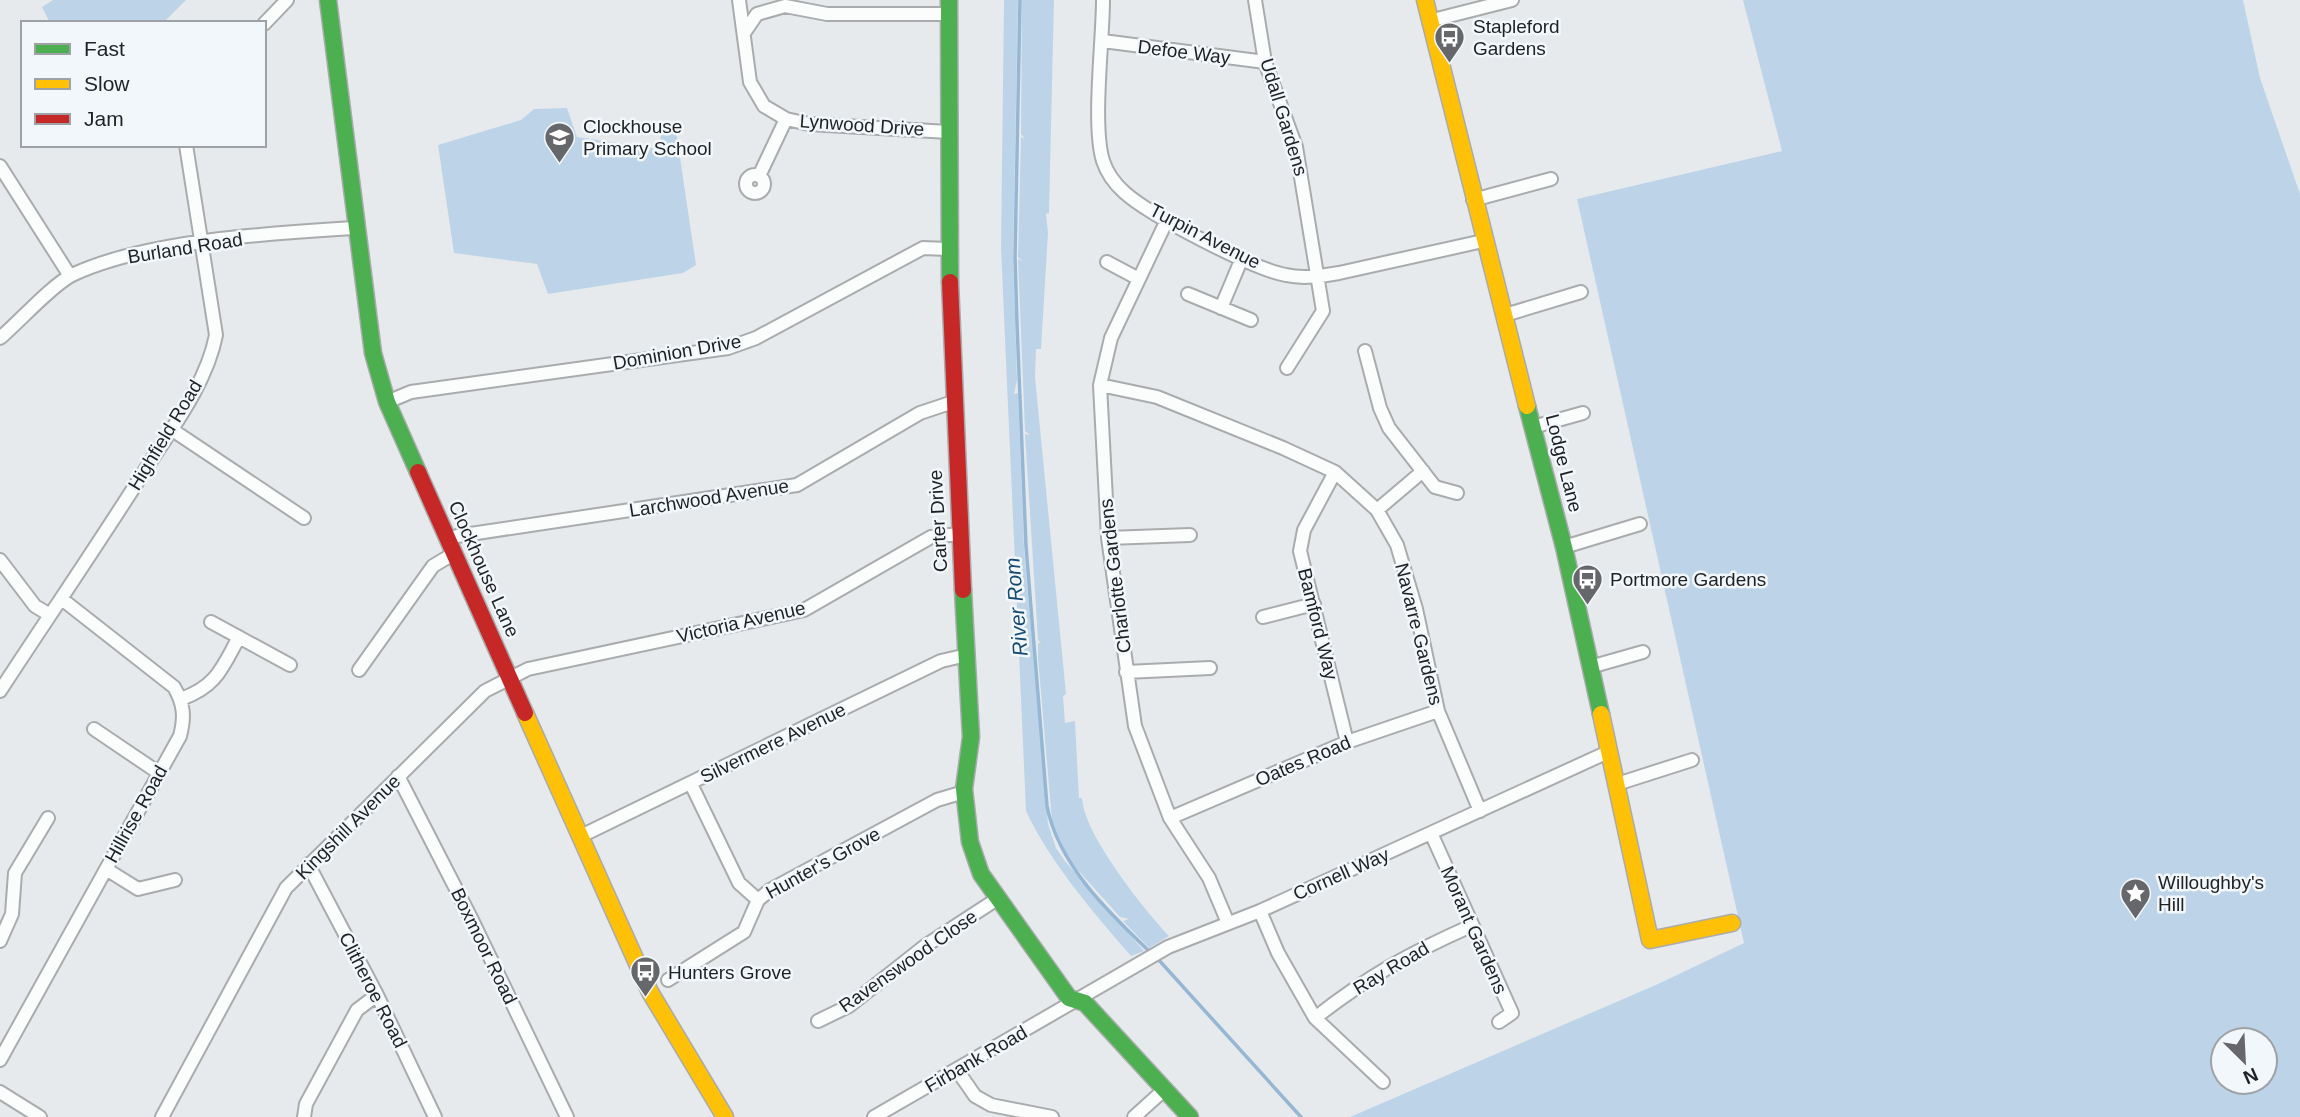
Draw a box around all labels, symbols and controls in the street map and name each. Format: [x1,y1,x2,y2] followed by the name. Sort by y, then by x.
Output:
[1473,16,1560,59] place label: Stapleford Gardens
[1433,20,1467,64] bus stop icon: Stapleford Gardens
[21,21,266,147] legend
[1136,36,1232,68] street label: Defoe Way
[84,37,125,60] text: Fast
[1256,56,1312,178] street label: Udall Gardens
[84,72,130,95] text: Slow
[84,107,124,130] text: Jam
[799,110,925,140] street label: Lynwood Drive
[583,116,712,159] place label: Clockhouse Primary School
[543,120,577,164] school or university icon: Clockhouse Primary School
[1146,199,1264,273] street label: Turpin Avenue
[126,229,244,267] street label: Burland Road
[611,330,743,374] street label: Dominion Drive
[124,376,206,494] street label: Highfield Road
[1542,412,1586,514] street label: Lodge Lane
[925,469,951,573] street label: Carter Drive
[628,475,790,521] street label: Larchwood Avenue
[445,498,523,640] street label: Clockhouse Lane
[1095,498,1135,654] street label: Charlotte Gardens
[1000,557,1032,657] water label: River Rom
[1391,561,1447,707] street label: Navarre Gardens
[1570,562,1604,606] bus stop icon: Portmore Gardens
[1294,566,1342,683] street label: Bamford Way
[1610,569,1766,590] place label: Portmore Gardens
[675,597,807,647] street label: Victoria Avenue
[697,699,849,787] street label: Silvermere Avenue
[1252,732,1354,790] street label: Oates Road
[101,762,171,866] street label: Hillrise Road
[291,770,405,884] street label: Kingshill Avenue
[762,823,884,903] street label: Hunter's Grove
[1290,843,1393,904] street label: Cornell Way
[1436,863,1512,997] street label: Morant Gardens
[2158,872,2264,915] place label: Willoughby's Hill
[2118,876,2152,920] place icon: Willoughby's Hill
[447,884,521,1008] street label: Boxmoor Road
[835,905,981,1017] street label: Ravenswood Close
[335,929,411,1051] street label: Clitheroe Road
[1349,937,1433,999] street label: Ray Road
[628,955,662,999] bus stop icon: Hunters Grove
[668,962,792,983] place label: Hunters Grove
[921,1021,1031,1097] street label: Firbank Road
[2209,1026,2279,1096] north arrow
[2240,1064,2261,1088] text: N

